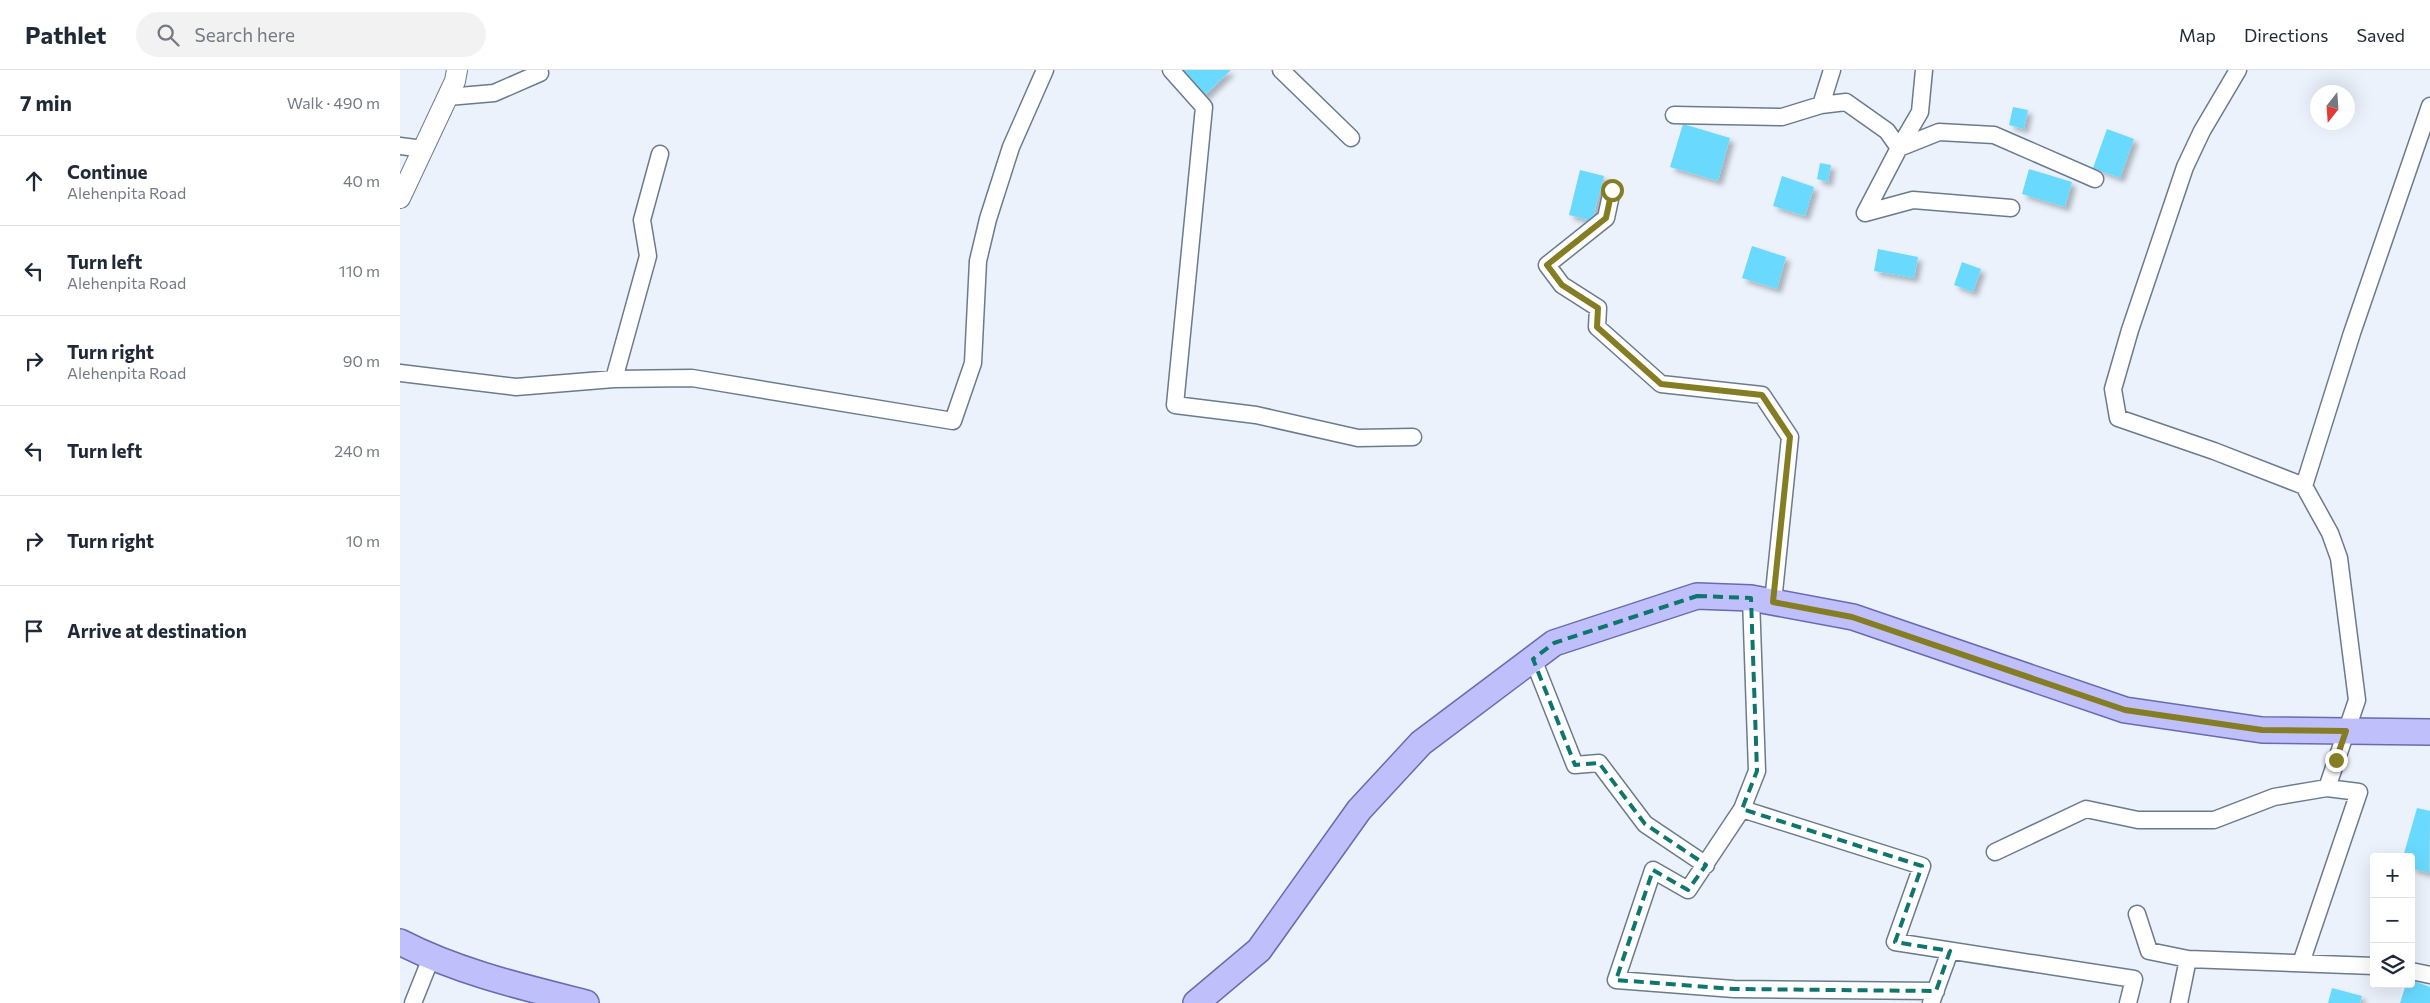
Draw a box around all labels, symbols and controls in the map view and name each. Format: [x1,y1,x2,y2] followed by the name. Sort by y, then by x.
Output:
[136,12,486,57] search box
[25,20,106,49] text: Pathlet
[154,21,182,49] icon: search
[194,23,295,46] text: Search here
[2179,24,2216,46] text: Map
[2244,24,2328,46] text: Directions
[2356,24,2405,46] text: Saved
[2310,85,2355,130] north arrow
[20,90,72,115] text: 7 min
[287,93,380,112] text: Walk · 490 m
[67,160,147,183] text: Continue
[20,167,48,195] icon: ahead
[343,171,380,190] text: 40 m
[1601,179,1624,202] route start
[67,183,186,202] text: Alehenpita Road
[67,250,142,273] text: Turn left
[20,257,48,285] icon: left
[339,261,380,280] text: 110 m
[67,273,186,292] text: Alehenpita Road
[67,340,154,363] text: Turn right
[20,347,48,375] icon: right
[343,351,380,370] text: 90 m
[67,363,186,382] text: Alehenpita Road
[20,437,48,465] icon: left
[67,439,142,462] text: Turn left
[334,441,380,460] text: 240 m
[20,527,48,555] icon: right
[67,529,154,552] text: Turn right
[346,531,380,550] text: 10 m
[20,617,48,645] icon: arrive
[67,619,247,642] text: Arrive at destination
[2325,749,2348,772] route end
[2370,853,2415,988] map controls
[2370,853,2415,898] button: +
[2370,898,2415,943] button: −
[2370,943,2415,988] button: layers

